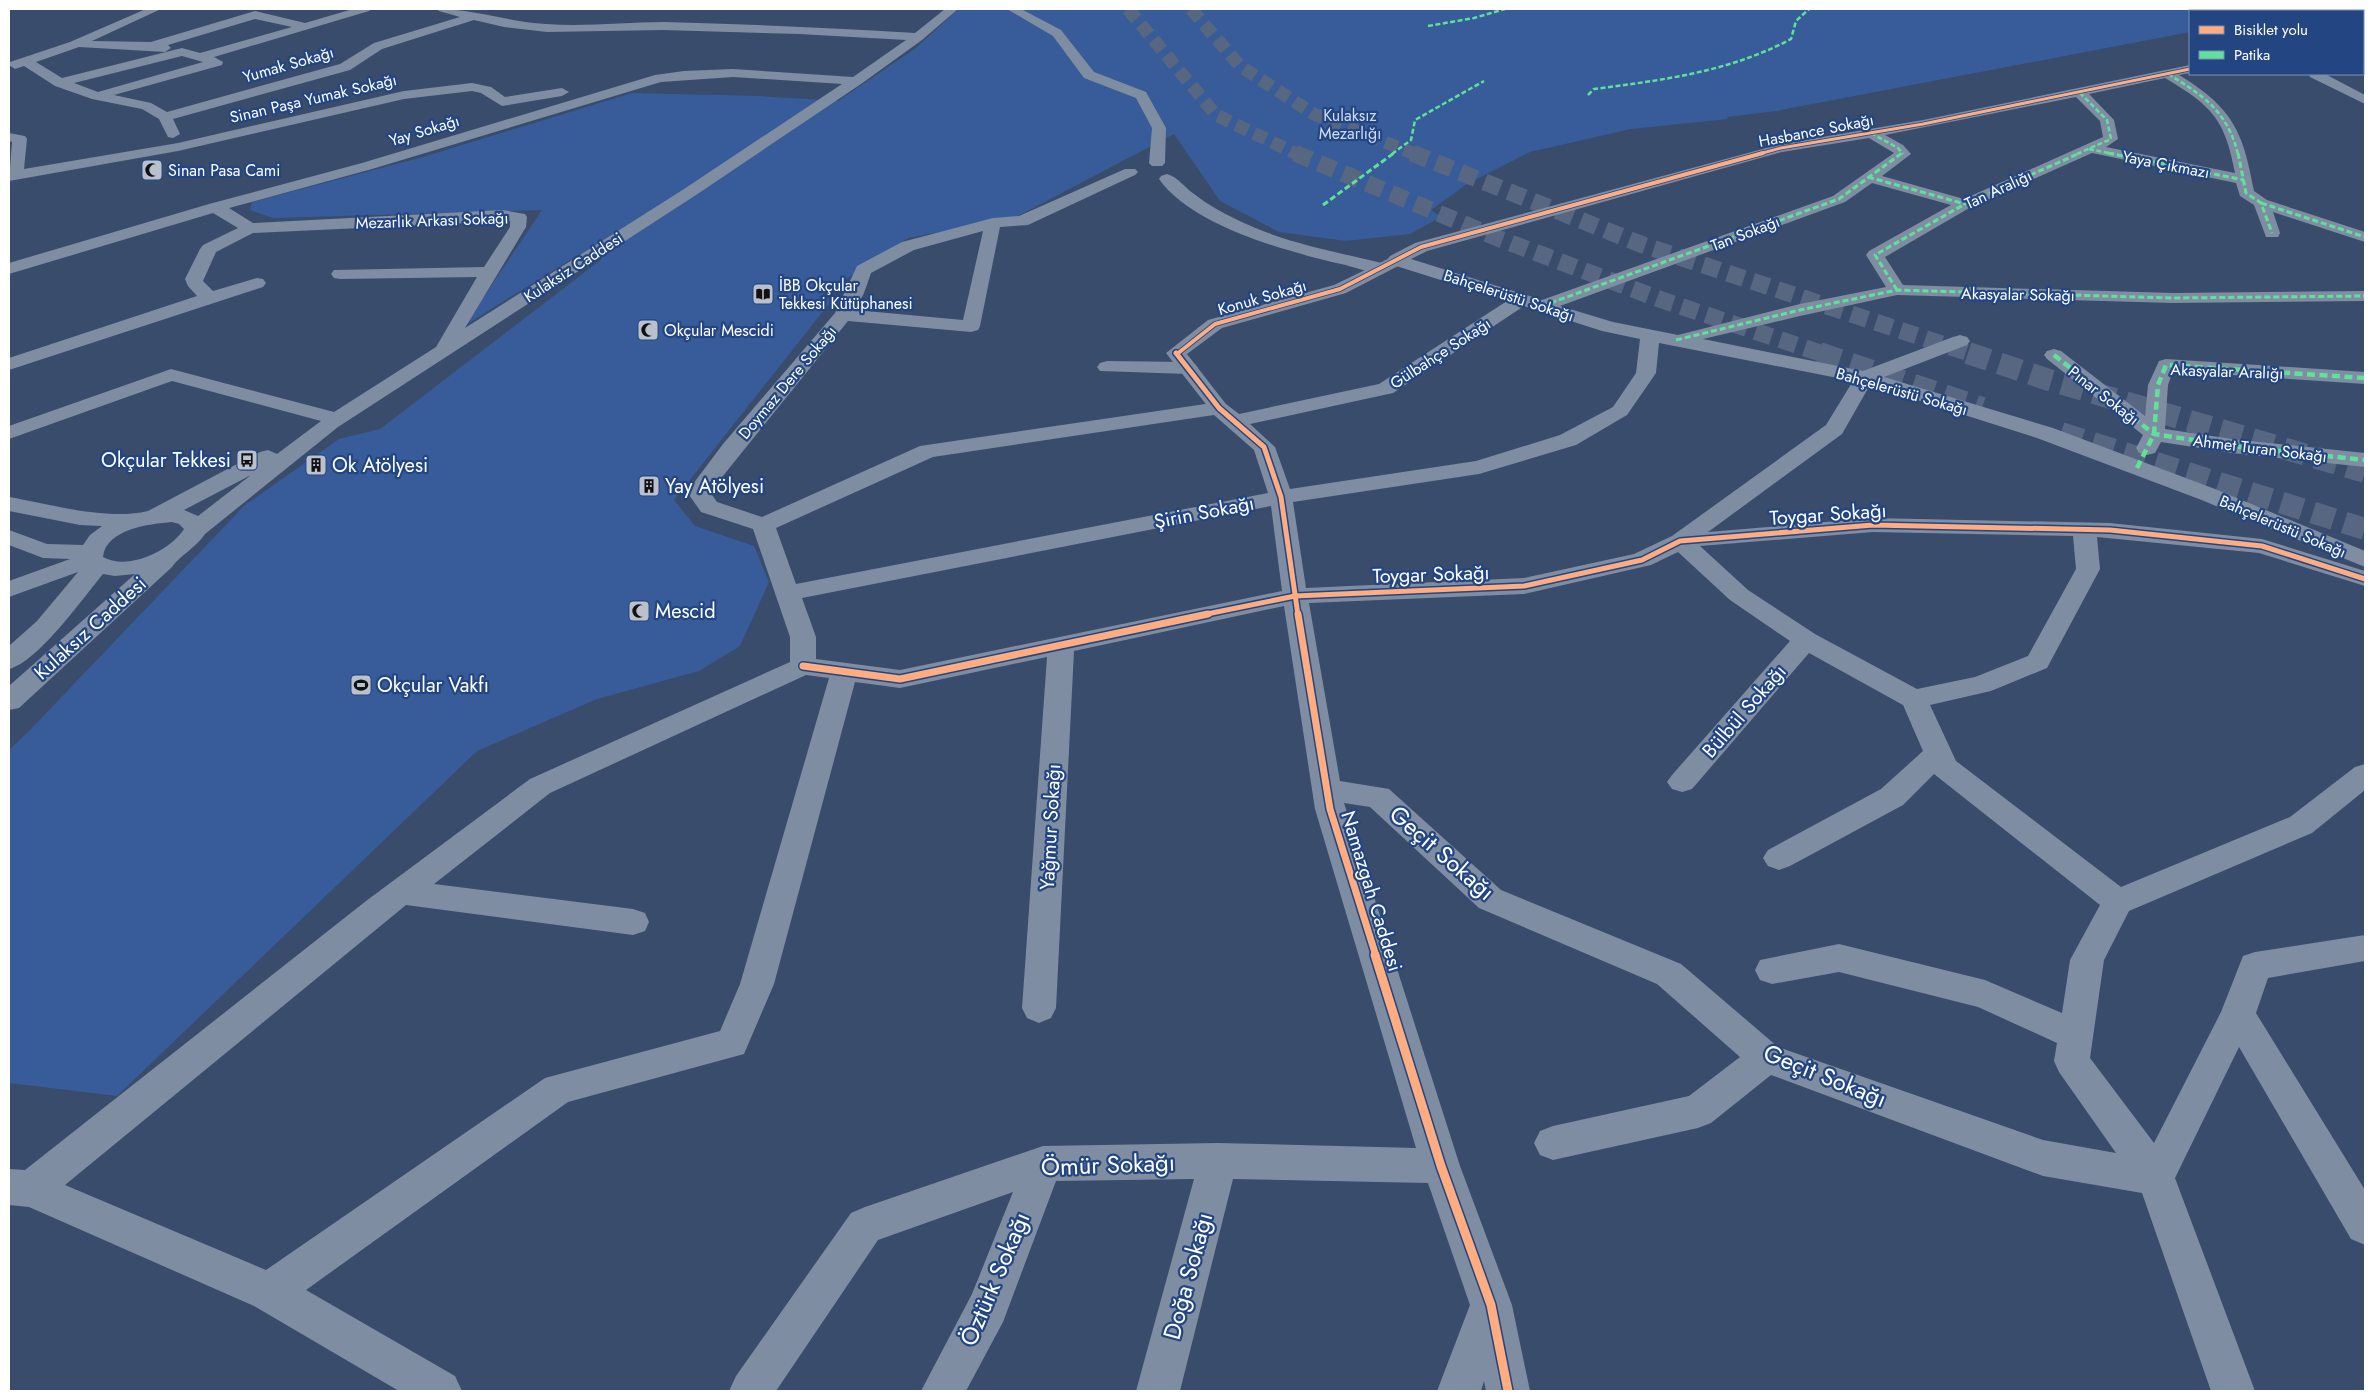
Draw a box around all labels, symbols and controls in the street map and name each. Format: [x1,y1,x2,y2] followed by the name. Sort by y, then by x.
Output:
[2189,10,2364,75] legend
[2234,19,2308,41] text: Bisiklet yolu
[240,41,336,88] street label: Yumak Sokağı
[2234,44,2270,66] text: Patika
[227,68,399,129] street label: Sinan Paşa Yumak Sokağı
[1319,104,1381,145] park label: Kulaksız Mezarlığı
[1756,108,1876,153] street label: Hasbance Sokağı
[386,109,462,152] street label: Yay Sokağı
[2120,145,2211,184] street label: Yaya Çıkmazı
[140,158,164,182] mosque icon: Sinan Pasa Cami
[168,159,280,182] place label: Sinan Pasa Cami
[1961,164,2036,215] street label: Tan Aralığı
[355,206,509,235] street label: Mezarlık Arkası Sokağı
[1707,210,1783,257] street label: Tan Sokağı
[519,227,627,308] street label: Kulaksiz Caddesi
[1441,264,1577,327] street label: Bahçelerüstü Sokağı
[779,274,913,315] place label: İBB Okçular Tekkesi Kütüphanesi
[1215,274,1309,321] street label: Konuk Sokağı
[751,282,775,306] library icon: İBB Okçular Tekkesi Kütüphanesi
[1961,282,2075,307] street label: Akasyalar Sokağı
[1385,312,1495,395] street label: Gülbahçe Sokağı
[636,318,660,342] mosque icon: Okçular Mescidi
[664,319,774,342] place label: Okçular Mescidi
[733,321,842,444] street label: Doymaz Dere Sokağı
[2170,358,2284,385] street label: Akasyalar Aralığı
[2063,360,2144,430] street label: Pınar Sokağı
[1833,362,1970,421] street label: Bahçelerüstü Sokağı
[2192,429,2328,468] street label: Ahmet Turan Sokağı
[101,446,231,475] place label: Okçular Tekkesi
[235,448,259,472] bus stop icon: Okçular Tekkesi
[332,451,428,480] place label: Ok Atölyesi
[304,453,328,477] building icon: Ok Atölyesi
[665,472,764,501] place label: Yay Atölyesi
[637,474,661,498] building icon: Yay Atölyesi
[1151,489,1257,536] street label: Şirin Sokağı
[2216,489,2350,564] street label: Bahçelerüstü Sokağı
[1769,496,1888,533] street label: Toygar Sokağı
[1372,558,1490,591] street label: Toygar Sokağı
[28,570,153,687] street label: Kulaksız Caddesi
[655,597,716,626] place label: Mescid
[627,599,651,623] mosque icon: Mescid
[1695,658,1793,764] street label: Bülbül Sokağı
[377,671,489,700] place label: Okçular Vakfı
[349,673,373,697] sports icon: Okçular Vakfı
[1033,763,1068,891] street label: Yağmur Sokağı
[1382,797,1503,908] street label: Geçit Sokağı
[1333,807,1410,975] street label: Namazgah Caddesi
[1758,1035,1892,1116] street label: Geçit Sokağı
[1040,1145,1176,1184] street label: Ömür Sokağı
[951,1206,1039,1351] street label: Öztürk Sokağı
[1154,1208,1221,1343] street label: Doğa Sokağı

